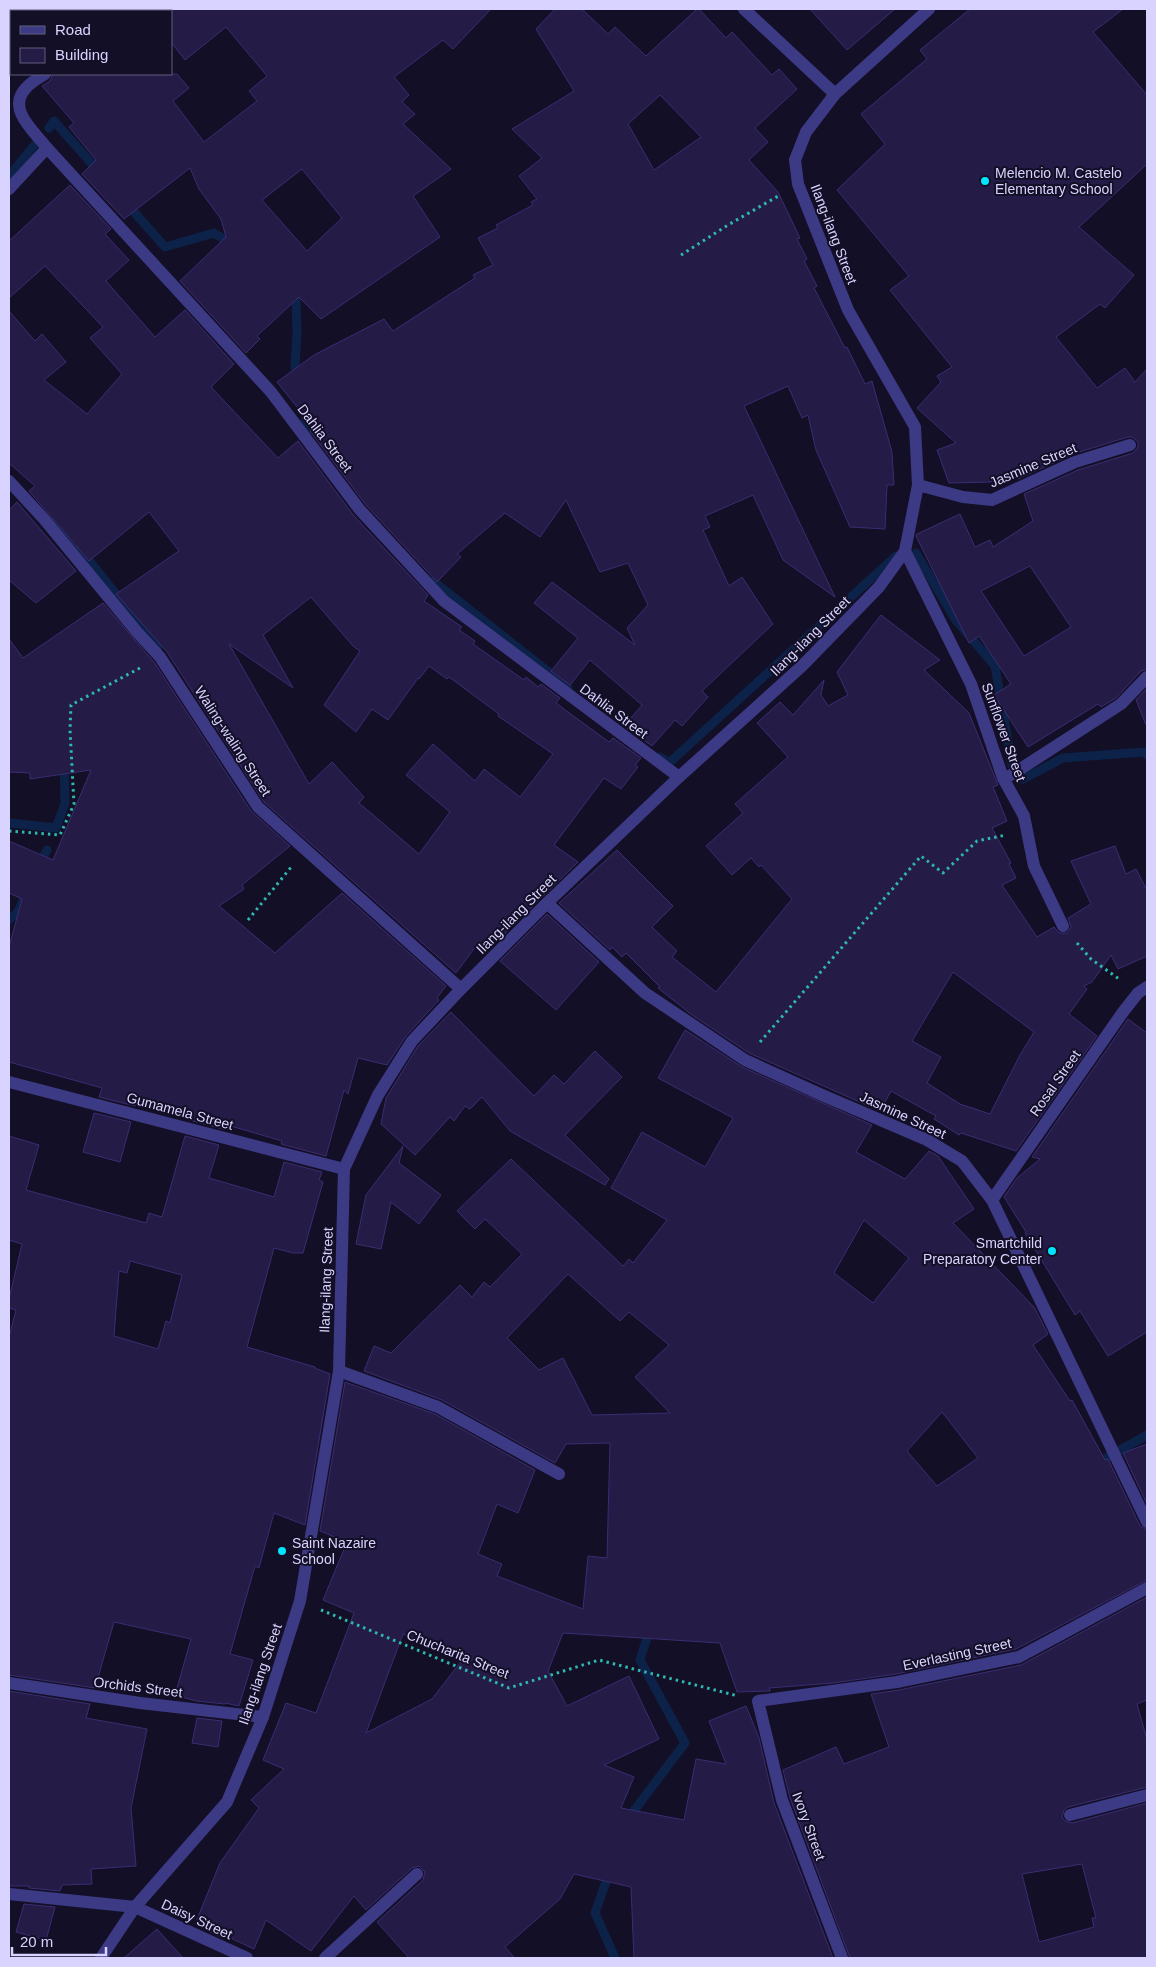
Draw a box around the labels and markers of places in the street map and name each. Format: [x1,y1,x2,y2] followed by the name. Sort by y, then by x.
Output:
[995,165,1122,197] place label: Melencio M. Castelo Elementary School
[979,175,991,187] marker: Melencio M. Castelo Elementary School
[923,1235,1042,1267] place label: Smartchild Preparatory Center
[1046,1245,1058,1257] marker: Smartchild Preparatory Center
[292,1535,376,1567] place label: Saint Nazaire School
[276,1545,288,1557] marker: Saint Nazaire School

